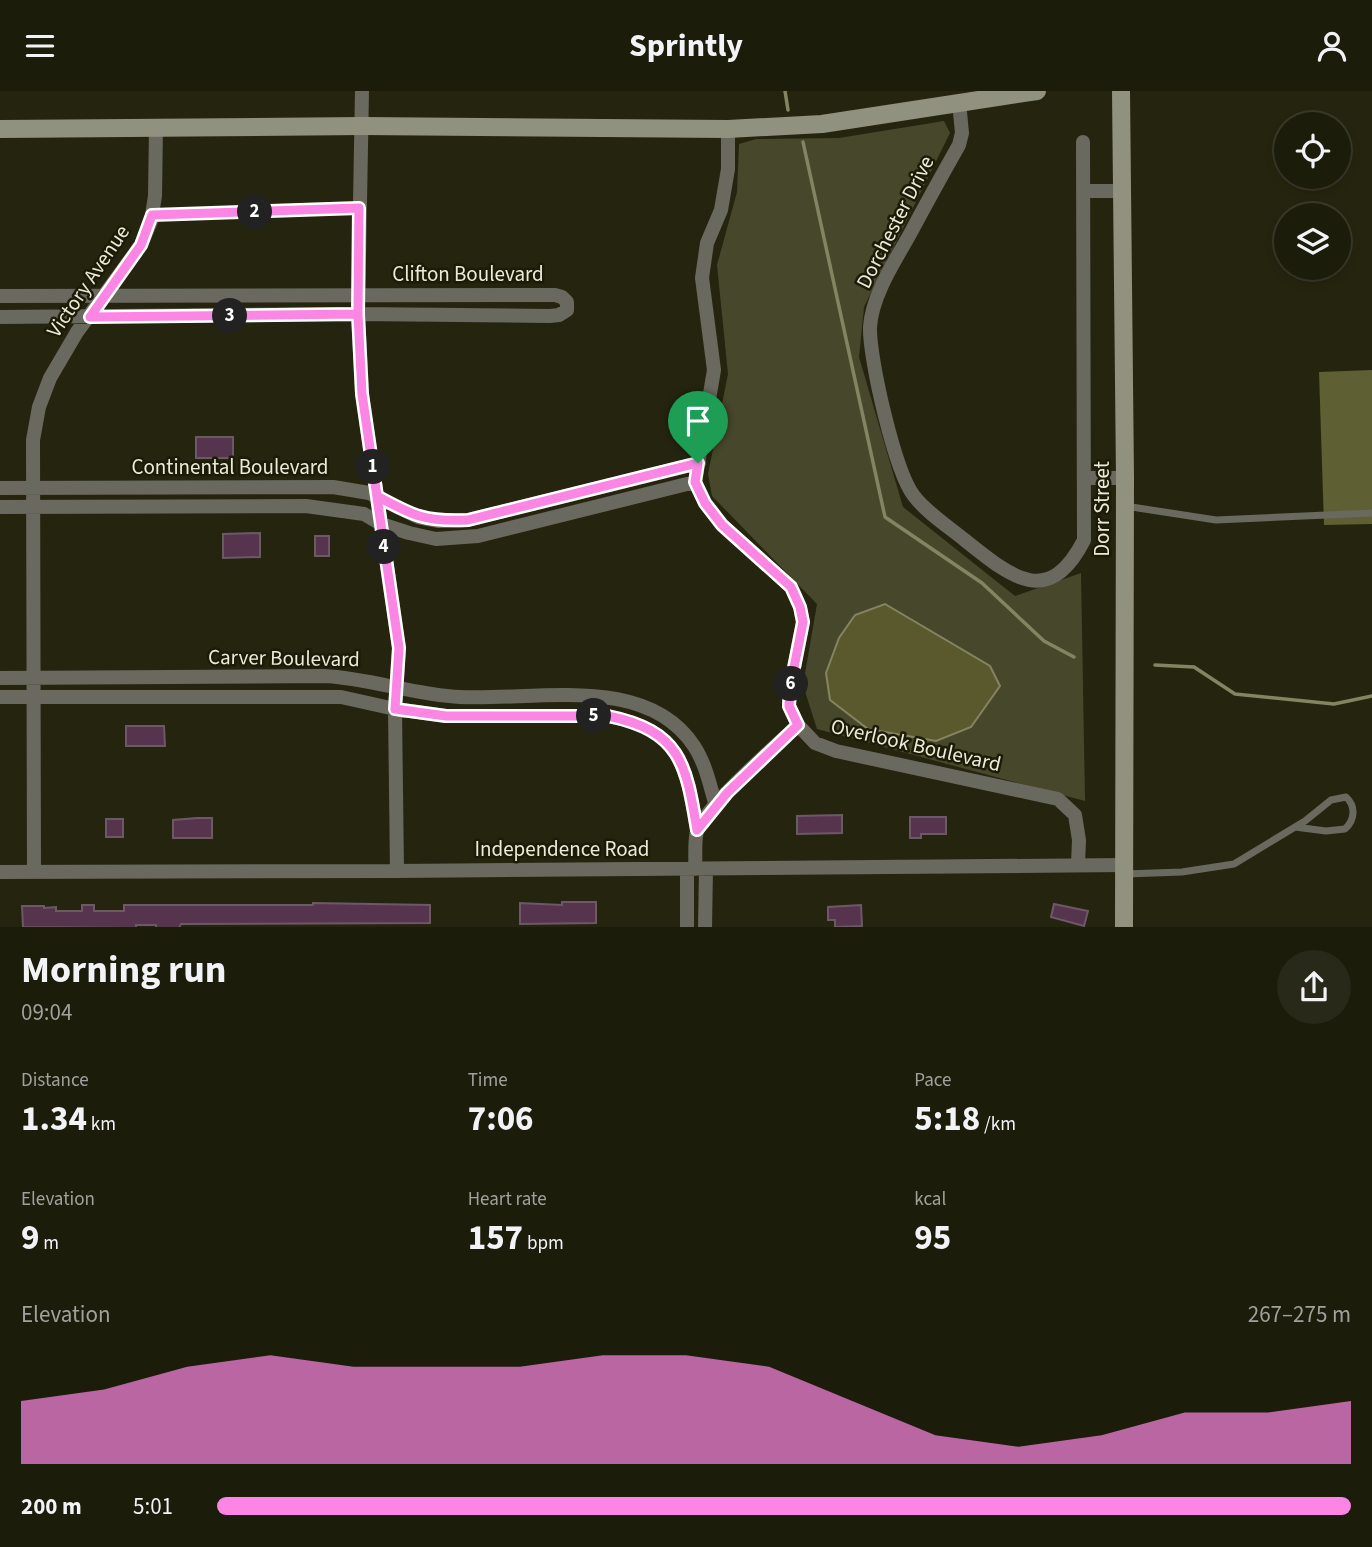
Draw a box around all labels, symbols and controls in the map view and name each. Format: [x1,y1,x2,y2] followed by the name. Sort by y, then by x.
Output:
[629,23,743,69] text: Sprintly
[21,27,59,65] icon: menu
[1313,27,1351,65] icon: person
[1274,112,1351,280] map controls
[1274,112,1351,189] button: locate
[849,150,941,294] street label: Dorchester Drive
[238,195,272,229] pin: 2
[249,198,260,225] text: 2
[1274,203,1351,280] button: layers
[39,219,137,343] street label: Victory Avenue
[392,259,544,289] street label: Clifton Boulevard
[212,299,247,334] pin: 3
[224,302,235,329] text: 3
[668,391,728,463] pin
[679,402,717,440] icon: arrive
[356,449,390,485] pin: 1
[131,452,329,482] street label: Continental Boulevard
[367,453,378,480] text: 1
[1087,461,1117,557] street label: Dorr Street
[366,529,402,565] pin: 4
[378,533,389,560] text: 4
[208,642,360,674] street label: Carver Boulevard
[774,667,808,701] pin: 6
[785,670,796,697] text: 6
[576,699,612,733] pin: 5
[588,702,599,729] text: 5
[828,711,1004,779] street label: Overlook Boulevard
[474,834,650,864] street label: Independence Road
[21,943,226,997] text: Morning run
[1277,950,1351,1024] button: share
[21,996,72,1029] text: 09:04
[21,1067,89,1094] text: Distance
[468,1067,508,1094] text: Time
[914,1067,952,1094] text: Pace
[21,1094,87,1144] text: 1.34
[468,1094,534,1144] text: 7:06
[914,1094,980,1144] text: 5:18
[87,1111,116,1138] text: km
[980,1111,1016,1138] text: /km
[21,1186,95,1213] text: Elevation
[468,1186,547,1213] text: Heart rate
[914,1186,946,1213] text: kcal
[21,1213,39,1263] text: 9
[468,1213,523,1263] text: 157
[914,1213,951,1263] text: 95
[39,1230,59,1257] text: m
[523,1230,564,1257] text: bpm
[21,1298,111,1331] text: Elevation
[1248,1298,1351,1331] text: 267–275 m
[21,1490,82,1523] text: 200 m
[133,1490,173,1523] text: 5:01

